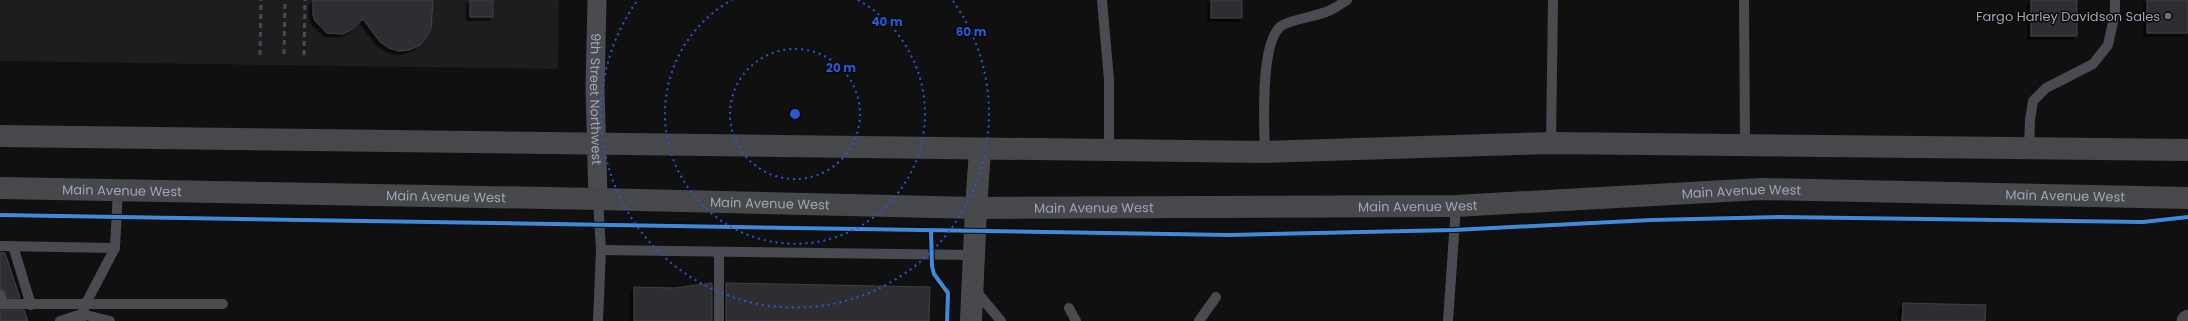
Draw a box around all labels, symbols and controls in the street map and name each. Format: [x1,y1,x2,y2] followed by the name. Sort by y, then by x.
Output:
[1976,7,2160,26] place label: Fargo Harley Davidson Sales
[2163,11,2173,21] marker: Fargo Harley Davidson Sales
[871,13,903,30] text: 40 m
[956,23,987,40] text: 60 m
[585,33,606,165] street label: 9th Street Northwest
[826,59,856,76] text: 20 m
[788,107,802,121] centre of rings
[62,180,182,201] street label: Main Avenue West
[1681,180,1802,203] street label: Main Avenue West
[2005,185,2126,207] street label: Main Avenue West
[386,186,506,207] street label: Main Avenue West
[710,193,830,215] street label: Main Avenue West
[1358,196,1478,216] street label: Main Avenue West
[1034,198,1154,218] street label: Main Avenue West

